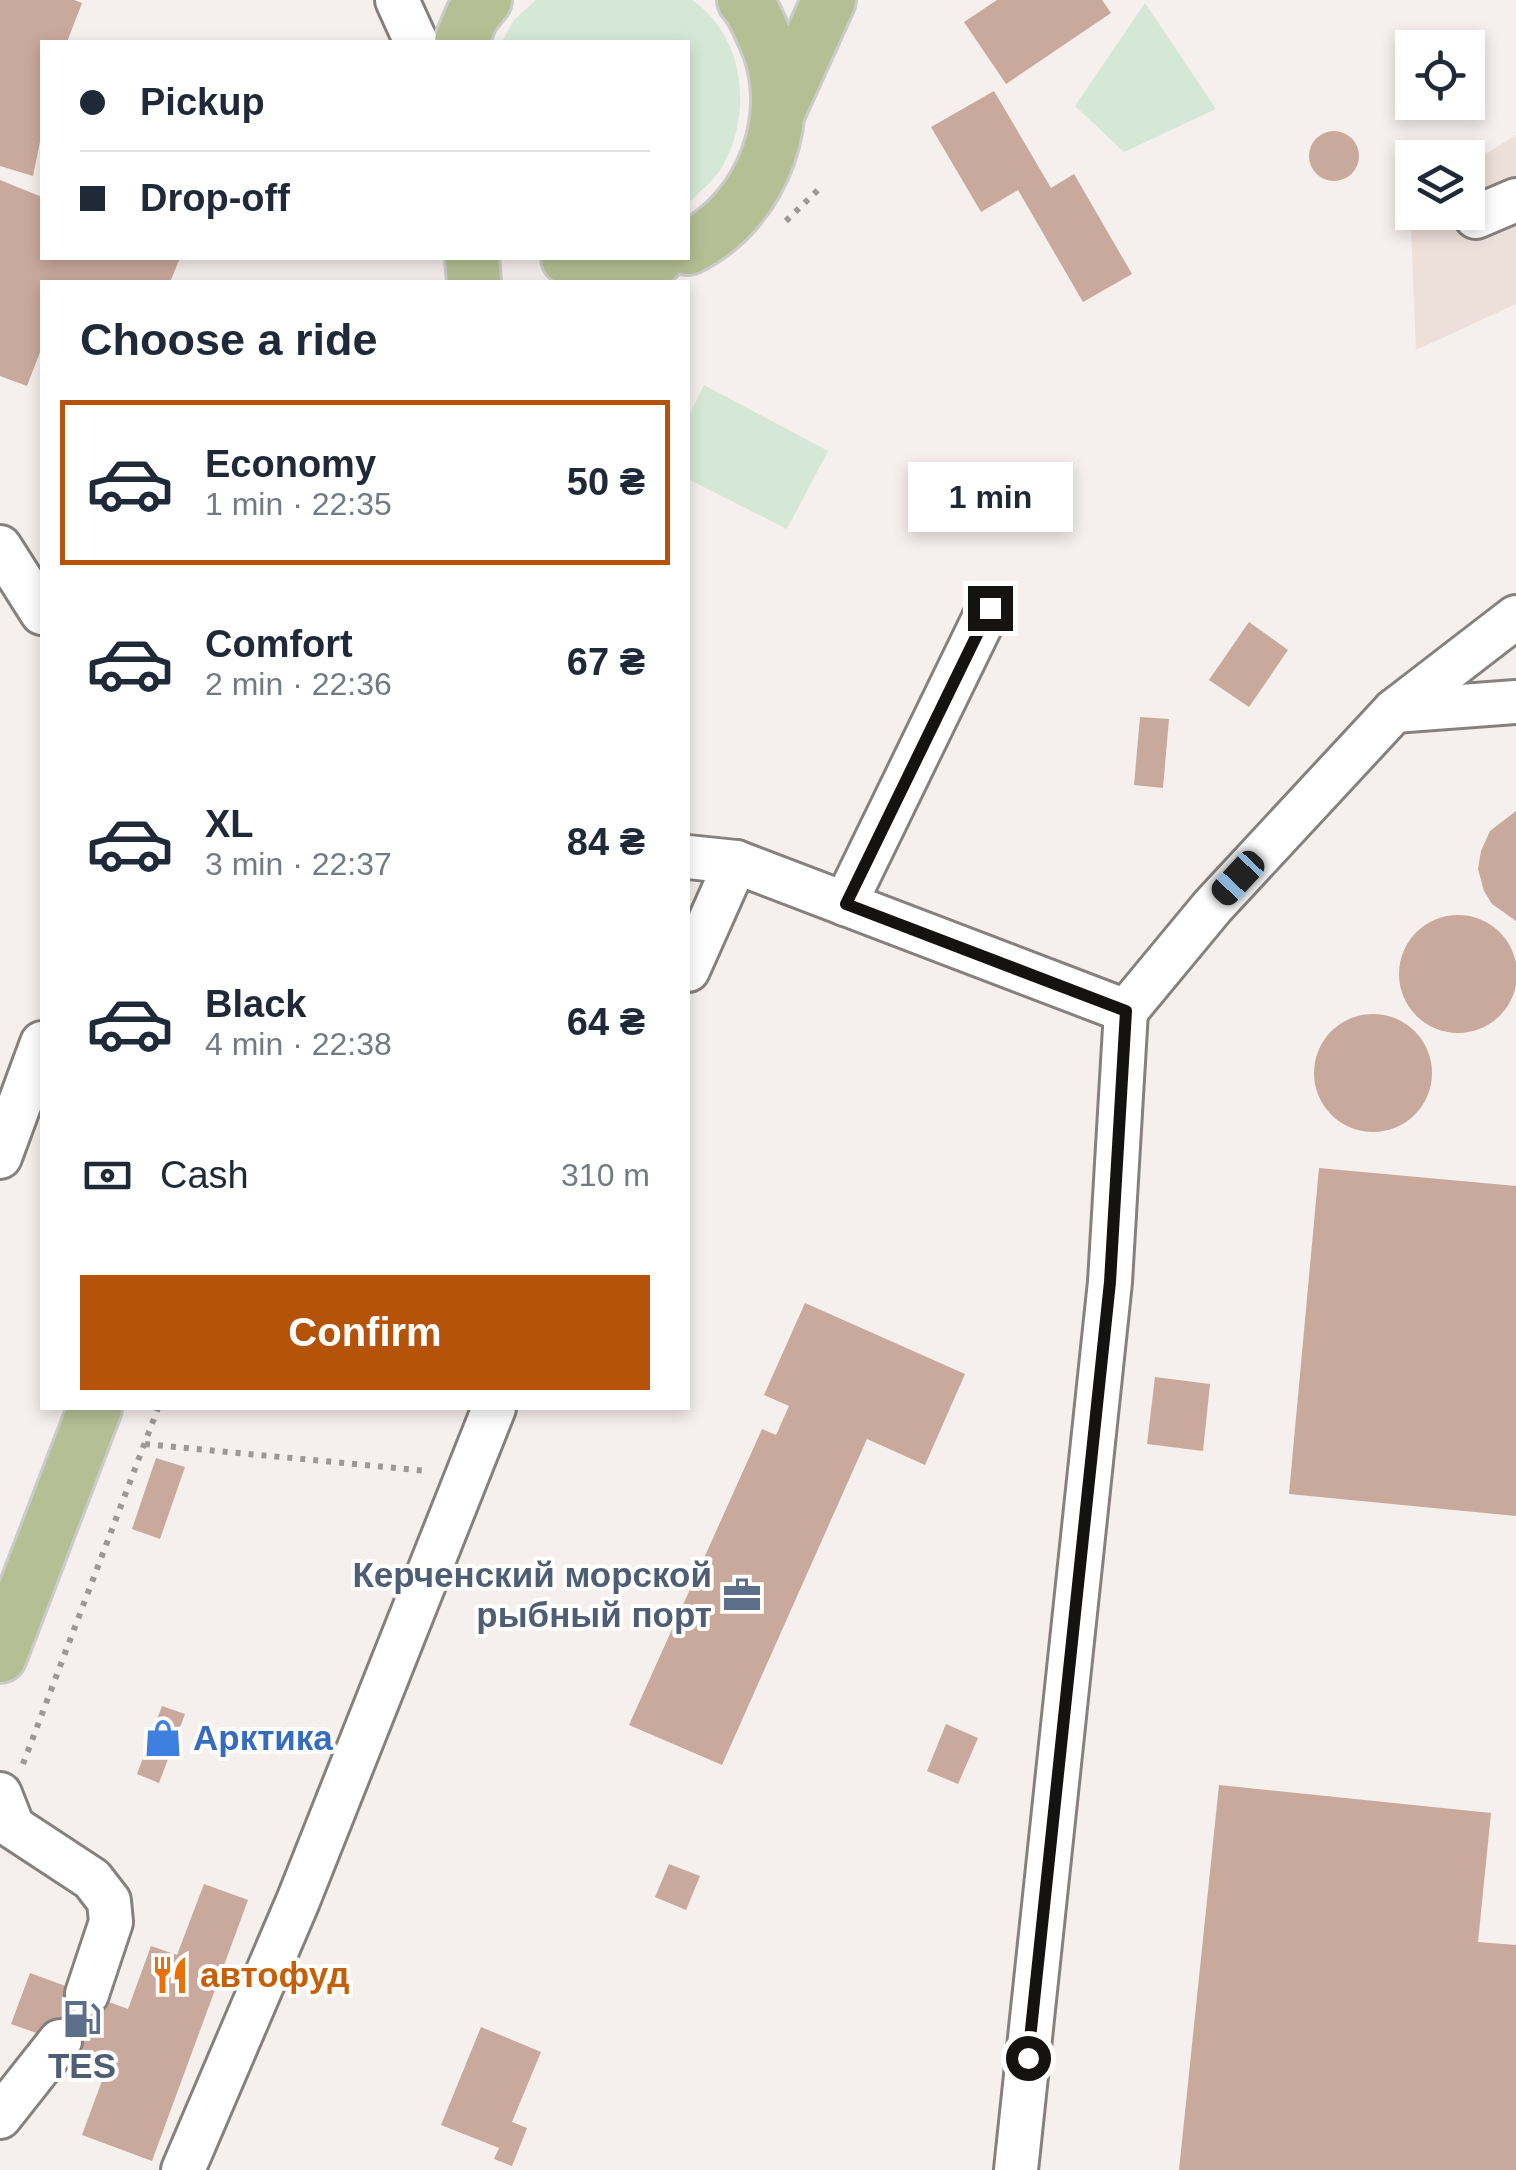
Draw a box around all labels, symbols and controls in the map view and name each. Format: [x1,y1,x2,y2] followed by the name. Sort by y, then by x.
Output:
[1395,30,1485,230] map controls
[1395,30,1485,120] button: locate
[140,81,265,123] text: Pickup
[1395,140,1485,230] button: layers
[140,177,290,219] text: Drop-off
[80,314,378,365] text: Choose a ride
[85,438,175,528] icon: car
[205,443,376,485] text: Economy
[567,461,645,503] text: 50 ₴
[908,463,1072,533] callout: 1 min
[949,479,1032,515] text: 1 min
[205,486,392,522] text: 1 min · 22:35
[968,586,1013,631] route end
[85,618,175,708] icon: car
[205,623,353,665] text: Comfort
[567,641,645,683] text: 67 ₴
[205,666,392,702] text: 2 min · 22:36
[85,798,175,888] icon: car
[205,803,254,845] text: XL
[567,821,645,863] text: 84 ₴
[205,846,392,882] text: 3 min · 22:37
[1207,846,1269,910] car
[85,978,175,1068] icon: car
[205,983,306,1025] text: Black
[567,1001,645,1043] text: 64 ₴
[205,1026,392,1062] text: 4 min · 22:38
[80,1148,135,1203] icon: cash
[160,1154,249,1196] text: Cash
[561,1157,650,1193] text: 310 m
[80,1275,650,1390] button: Confirm
[352,1555,712,1634] place label: Керченский морской рыбный порт
[721,1574,763,1616] office icon: Керченский морской рыбный порт
[142,1717,184,1759] shop icon: Арктика
[193,1718,333,1757] place label: Арктика
[149,1954,191,1996] restaurant icon: автофуд
[200,1955,350,1994] place label: автофуд
[61,1998,103,2040] fuel station icon: TES
[1006,2036,1051,2081] route start
[48,2046,116,2085] place label: TES

